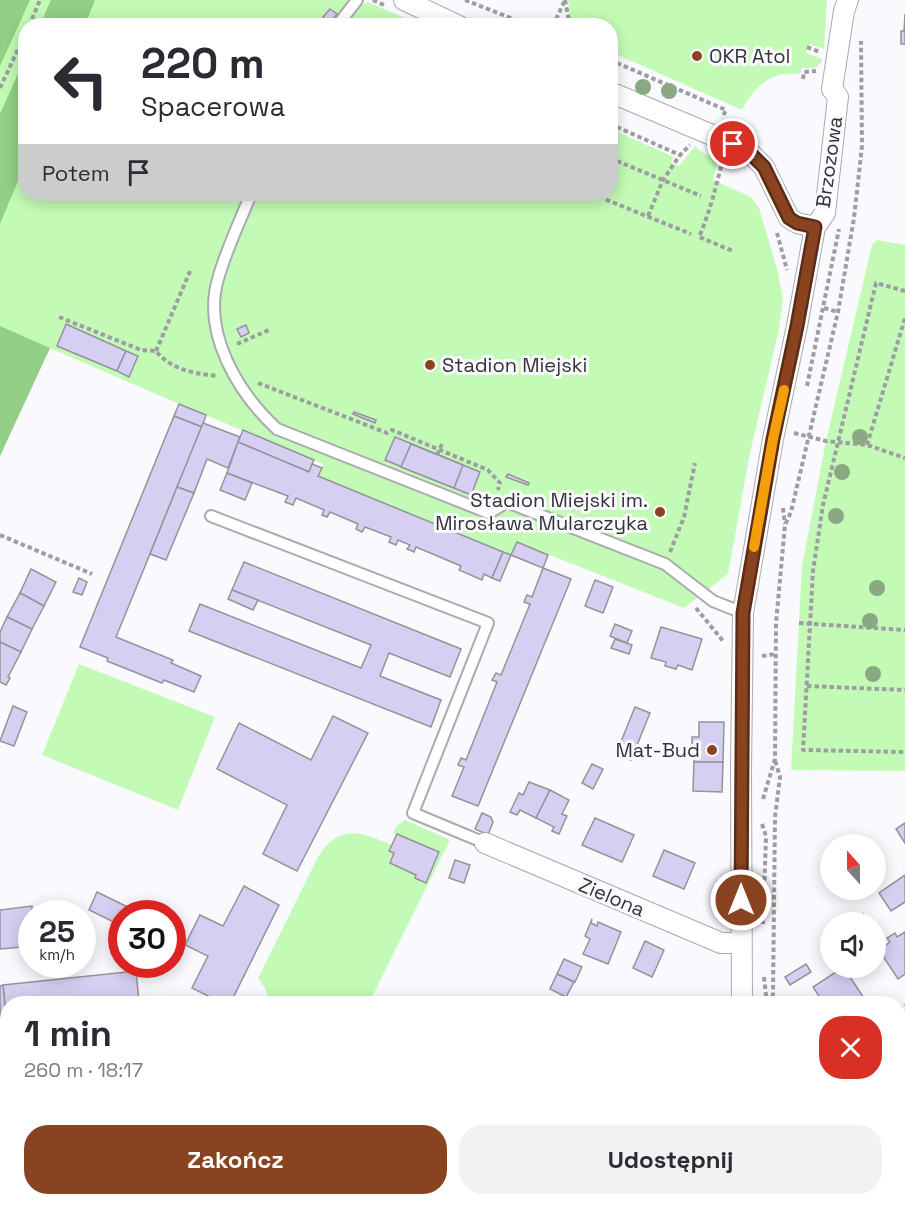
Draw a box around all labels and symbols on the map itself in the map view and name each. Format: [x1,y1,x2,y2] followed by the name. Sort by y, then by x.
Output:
[709,43,790,69] place label: OKR Atol
[690,49,704,63] marker: OKR Atol
[810,114,848,210] street label: Brzozowa
[707,118,758,169] pin
[442,352,587,378] place label: Stadion Miejski
[423,358,437,372] marker: Stadion Miejski
[435,487,648,536] place label: Stadion Miejski im. Mirosława Mularczyka
[653,505,667,519] marker: Stadion Miejski im. Mirosława Mularczyka
[616,737,700,763] place label: Mat-Bud
[705,743,719,757] marker: Mat-Bud
[820,834,886,900] north arrow
[709,868,773,932] position arrow
[575,871,649,923] street label: Zielona
[108,900,186,978] speed limit sign: 30

